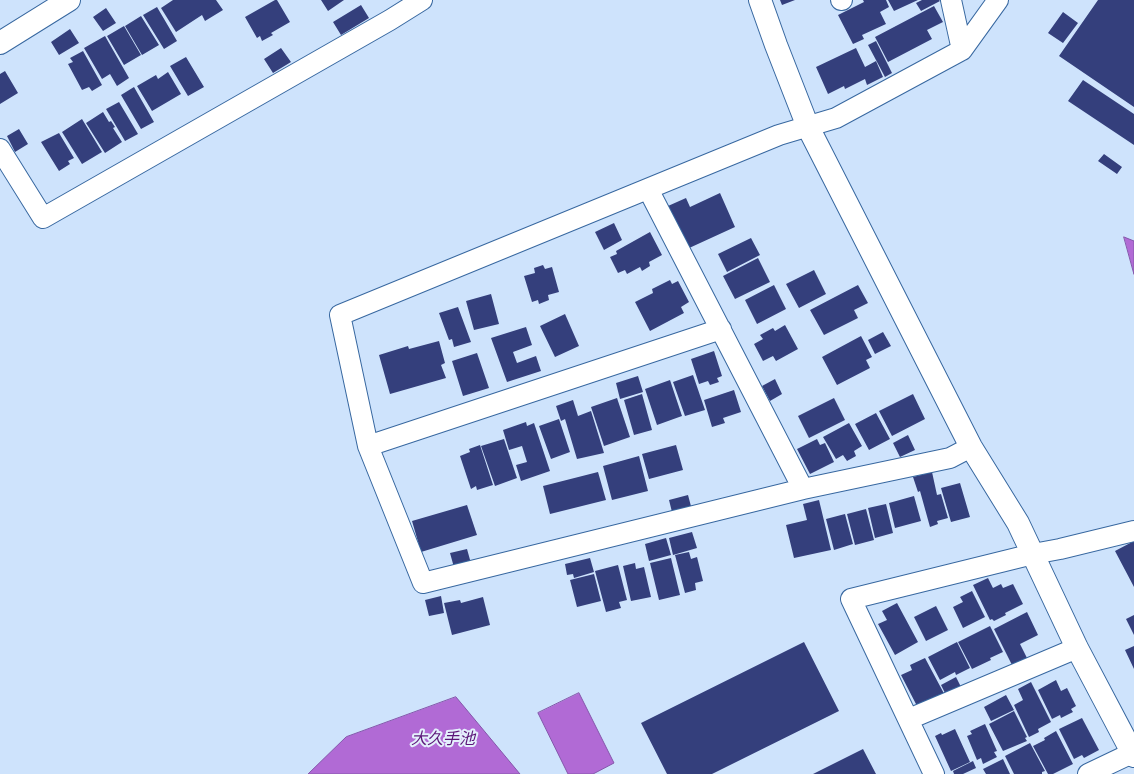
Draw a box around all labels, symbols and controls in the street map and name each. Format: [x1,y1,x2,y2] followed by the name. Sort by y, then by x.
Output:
[411,729,475,749] water label: 大久手池

